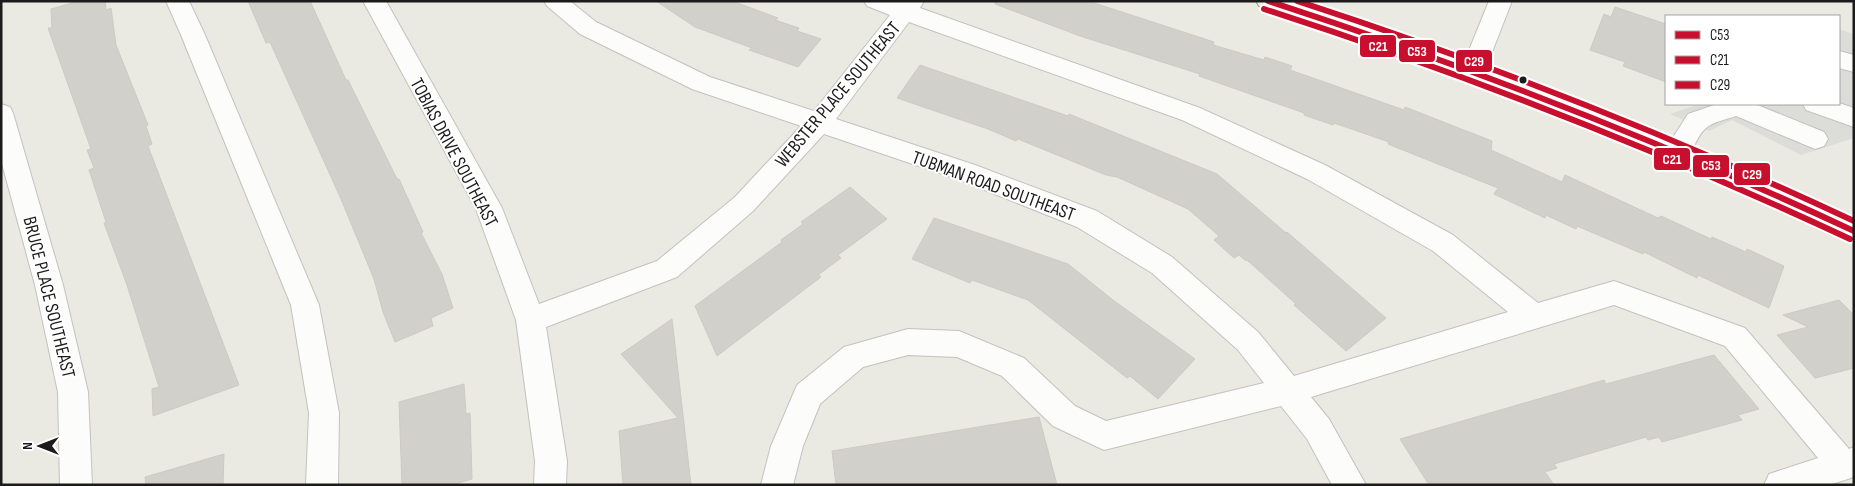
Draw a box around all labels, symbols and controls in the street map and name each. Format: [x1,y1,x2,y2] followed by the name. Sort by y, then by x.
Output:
[1665,15,1840,105] legend
[771,17,906,172] street label: WEBSTER PLACE SOUTHEAST
[1710,26,1730,45] text: C53
[1359,34,1397,58] line badge: C21
[1369,38,1388,55] text: C21
[1398,39,1436,63] line badge: C53
[1407,43,1427,60] text: C53
[1455,49,1493,73] line badge: C29
[1710,51,1730,70] text: C21
[1464,53,1484,70] text: C29
[405,74,503,231] street label: TOBIAS DRIVE SOUTHEAST
[1518,75,1528,85] unlabelled marker
[1710,76,1730,95] text: C29
[909,146,1078,227] street label: TUBMAN ROAD SOUTHEAST
[1653,147,1691,171] line badge: C21
[1663,151,1682,168] text: C21
[1692,154,1730,178] line badge: C53
[1701,157,1721,174] text: C53
[1733,162,1771,186] line badge: C29
[1742,166,1762,183] text: C29
[17,214,80,381] street label: BRUCE PLACE SOUTHEAST
[15,421,65,471] north arrow
[19,442,36,450] text: N

